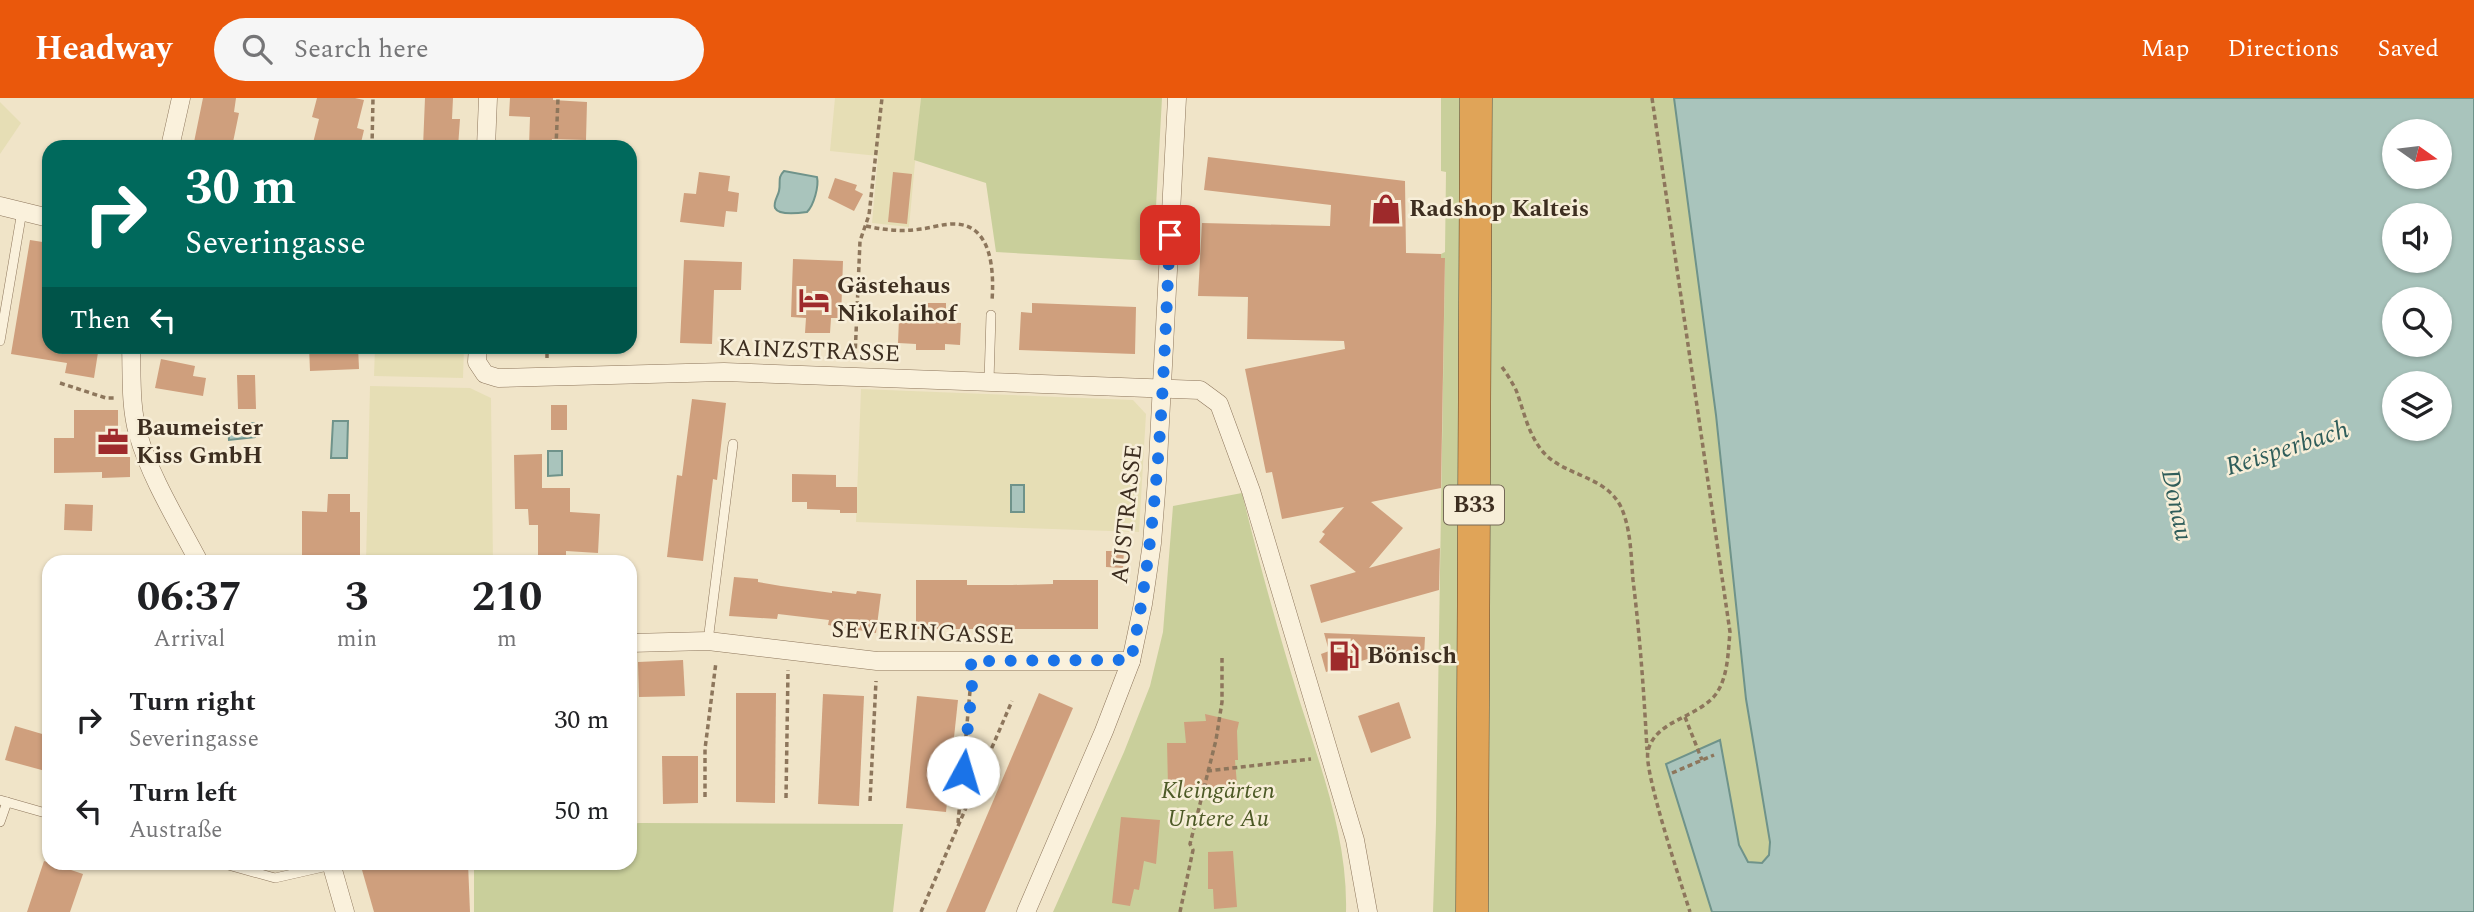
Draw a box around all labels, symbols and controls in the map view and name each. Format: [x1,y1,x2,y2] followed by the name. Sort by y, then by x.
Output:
[214,18,704,81] search box
[35,24,172,74] text: Headway
[294,29,429,69] text: Search here
[238,30,276,68] icon: search
[2141,31,2189,67] text: Map
[2227,31,2339,67] text: Directions
[2377,31,2439,67] text: Saved
[2382,119,2452,189] north arrow
[2382,119,2452,441] map controls
[185,151,296,226] text: 30 m
[70,168,161,259] icon: right
[1409,191,1589,227] place label: Radshop Kalteis
[1369,192,1403,226] shop icon: Radshop Kalteis
[2382,203,2452,273] button: sound
[1140,205,1200,265] pin
[1151,216,1189,254] icon: arrive
[185,219,366,268] text: Severingasse
[837,268,959,332] place label: Gästehaus Nikolaihof
[797,283,831,317] hotel icon: Gästehaus Nikolaihof
[2382,287,2452,357] button: search
[70,300,130,340] text: Then
[144,301,182,339] icon: left
[717,330,901,372] street label: KAINZSTRASSE
[2382,371,2452,441] button: layers
[2220,409,2354,487] water label: Reisperbach
[136,410,264,474] place label: Baumeister Kiss GmbH
[96,425,130,459] office icon: Baumeister Kiss GmbH
[1102,442,1152,586] street label: AUSTRASSE
[2150,465,2204,545] water label: Donau
[1444,486,1504,524] road number: B33
[137,566,242,629] text: 06:37
[345,566,369,629] text: 3
[472,566,542,629] text: 210
[831,612,1015,654] street label: SEVERINGASSE
[154,622,225,657] text: Arrival
[337,622,377,657] text: min
[497,622,517,657] text: m
[1367,638,1457,674] place label: Bönisch
[1327,639,1361,673] fuel station icon: Bönisch
[129,682,256,722] text: Turn right
[554,700,609,740] text: 30 m
[70,701,108,739] icon: right
[129,722,259,757] text: Severingasse
[926,735,1000,809] position arrow
[129,773,237,813] text: Turn left
[1161,773,1275,837] park label: Kleingärten Untere Au
[554,791,609,831] text: 50 m
[70,792,108,830] icon: left
[129,813,222,848] text: Austraße

